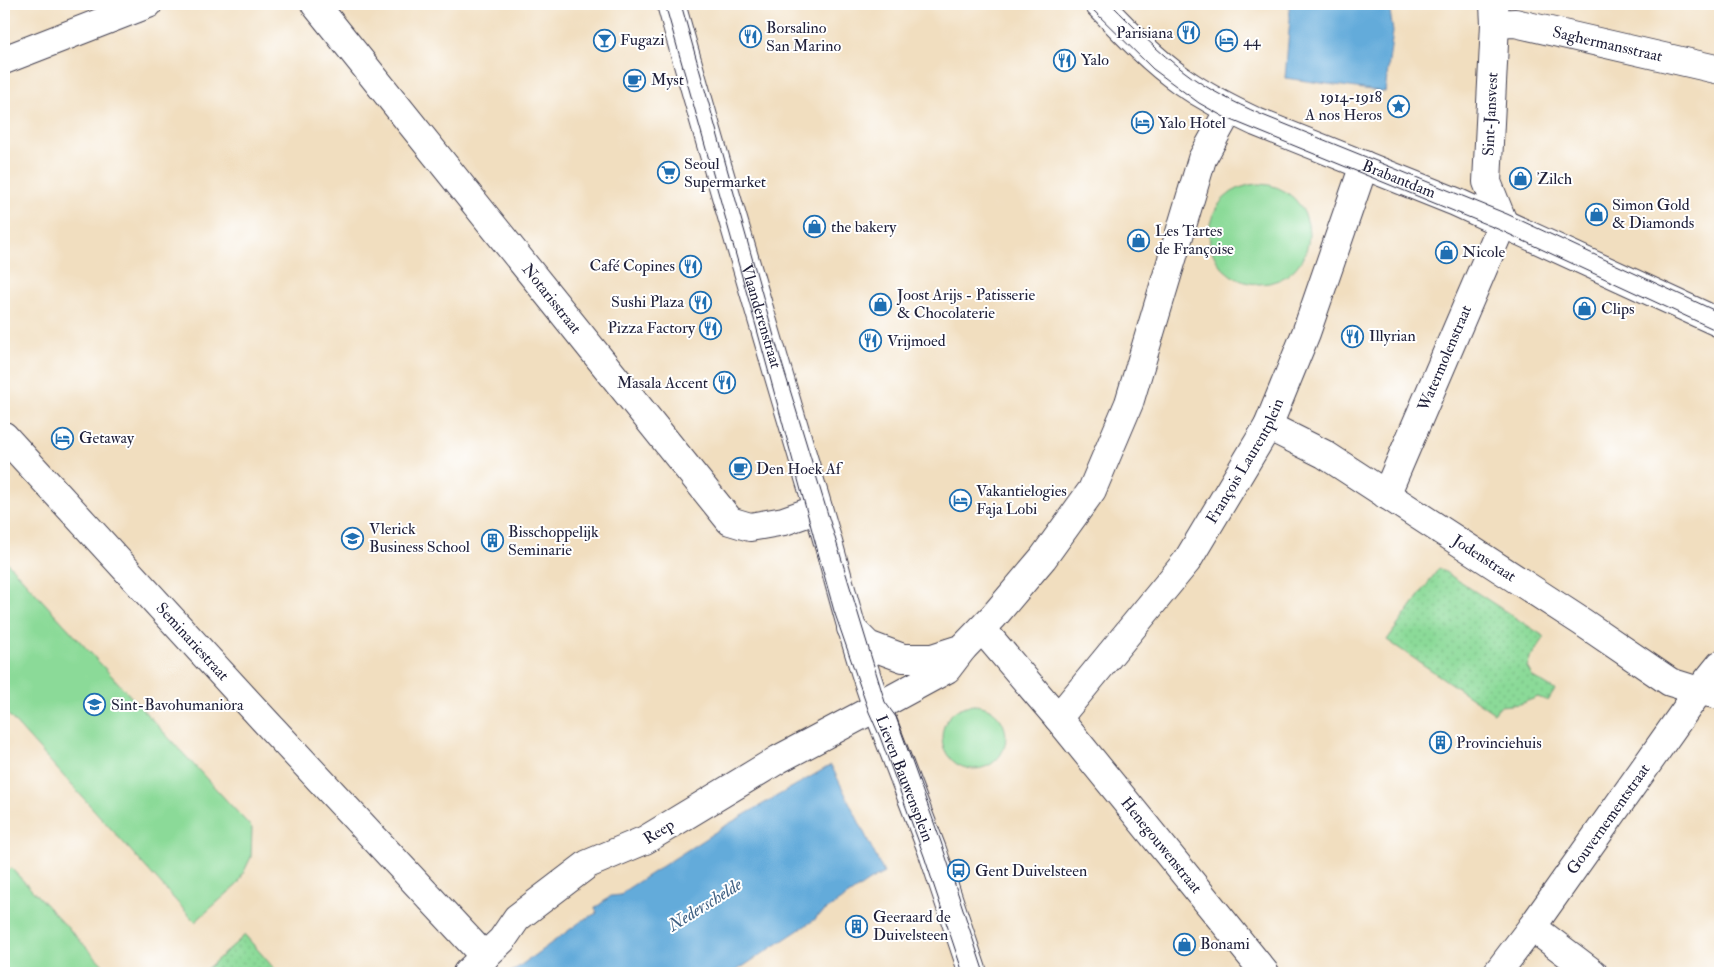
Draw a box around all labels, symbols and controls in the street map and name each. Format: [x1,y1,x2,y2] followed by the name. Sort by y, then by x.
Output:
[766,18,841,56] place label: Borsalino San Marino
[1177,21,1201,45] restaurant icon: Parisiana
[1551,22,1664,66] street label: Saghermansstraat
[1116,23,1173,43] place label: Parisiana
[738,25,762,49] restaurant icon: Borsalino San Marino
[592,28,616,52] bar icon: Fugazi
[1215,29,1239,53] hotel icon: 44
[620,30,664,50] place label: Fugazi
[1243,31,1262,51] place label: 44
[1053,48,1077,72] restaurant icon: Yalo
[1081,50,1109,70] place label: Yalo
[623,68,647,92] cafe icon: Myst
[651,70,684,90] place label: Myst
[1478,72,1503,157] street label: Sint-Jansvest
[1304,87,1382,125] place label: 1914-1918 A nos Heros
[1386,94,1410,118] place icon: 1914-1918 A nos Heros
[1130,111,1154,135] hotel icon: Yalo Hotel
[1158,113,1226,133] place label: Yalo Hotel
[684,154,766,193] place label: Seoul Supermarket
[1359,155,1439,203] street label: Brabantdam
[656,161,680,185] supermarket icon: Seoul Supermarket
[1509,167,1533,191] shop icon: Zilch
[1537,169,1573,189] place label: Zilch
[1612,195,1694,233] place label: Simon Gold & Diamonds
[1584,202,1608,226] shop icon: Simon Gold & Diamonds
[803,215,827,239] shop icon: the bakery
[831,217,897,237] place label: the bakery
[1155,221,1234,259] place label: Les Tartes de Françoise
[1127,228,1151,252] shop icon: Les Tartes de Françoise
[1434,240,1458,264] shop icon: Nicole
[1462,242,1505,262] place label: Nicole
[679,254,703,278] restaurant icon: Café Copines
[590,256,675,277] place label: Café Copines
[517,260,586,338] street label: Notarisstraat
[736,262,786,371] street label: Vlaanderenstraat
[896,285,1035,323] place label: Joost Arijs - Patisserie & Chocolaterie
[688,290,712,314] restaurant icon: Sushi Plaza
[611,292,684,312] place label: Sushi Plaza
[869,292,893,316] shop icon: Joost Arijs - Patisserie & Chocolaterie
[1573,297,1597,321] shop icon: Clips
[1601,299,1635,320] place label: Clips
[1413,302,1476,415] street label: Watermolenstraat
[699,316,723,340] restaurant icon: Pizza Factory
[608,318,696,338] place label: Pizza Factory
[1341,324,1365,348] restaurant icon: Illyrian
[1369,326,1416,346] place label: Illyrian
[859,329,883,353] restaurant icon: Vrijmoed
[887,331,946,351] place label: Vrijmoed
[712,371,736,395] restaurant icon: Masala Accent
[617,373,708,393] place label: Masala Accent
[1202,395,1288,527] street label: François Laurentplein
[51,426,75,450] hotel icon: Getaway
[79,428,135,448] place label: Getaway
[728,457,752,481] cafe icon: Den Hoek Af
[756,459,844,479] place label: Den Hoek Af
[976,481,1067,519] place label: Vakantielogies Faja Lobi
[948,488,972,512] hotel icon: Vakantielogies Faja Lobi
[369,519,470,557] place label: Vlerick Business School
[508,522,599,560] place label: Bisschoppelijk Seminarie
[341,526,365,550] school or university icon: Vlerick Business School
[480,529,504,553] building icon: Bisschoppelijk Seminarie
[1448,530,1520,586] street label: Jodenstraat
[152,598,233,685] street label: Seminariestraat
[83,693,107,717] school or university icon: Sint-Bavohumaniora
[111,695,244,715] place label: Sint-Bavohumaniora
[871,712,938,845] street label: Lieven Bauwensplein
[1428,731,1452,755] building icon: Provinciehuis
[1456,733,1542,753] place label: Provinciehuis
[1562,760,1654,878] street label: Gouvernementstraat
[1116,793,1206,897] street label: Henegouwenstraat
[640,815,679,849] street label: Reep
[947,859,971,883] bus stop icon: Gent Duivelsteen
[975,861,1087,881] place label: Gent Duivelsteen
[663,873,747,937] water label: Nederschelde
[873,907,951,945] place label: Geeraard de Duivelsteen
[845,914,869,938] building icon: Geeraard de Duivelsteen
[1172,932,1196,956] shop icon: Bonami
[1200,934,1250,954] place label: Bonami

